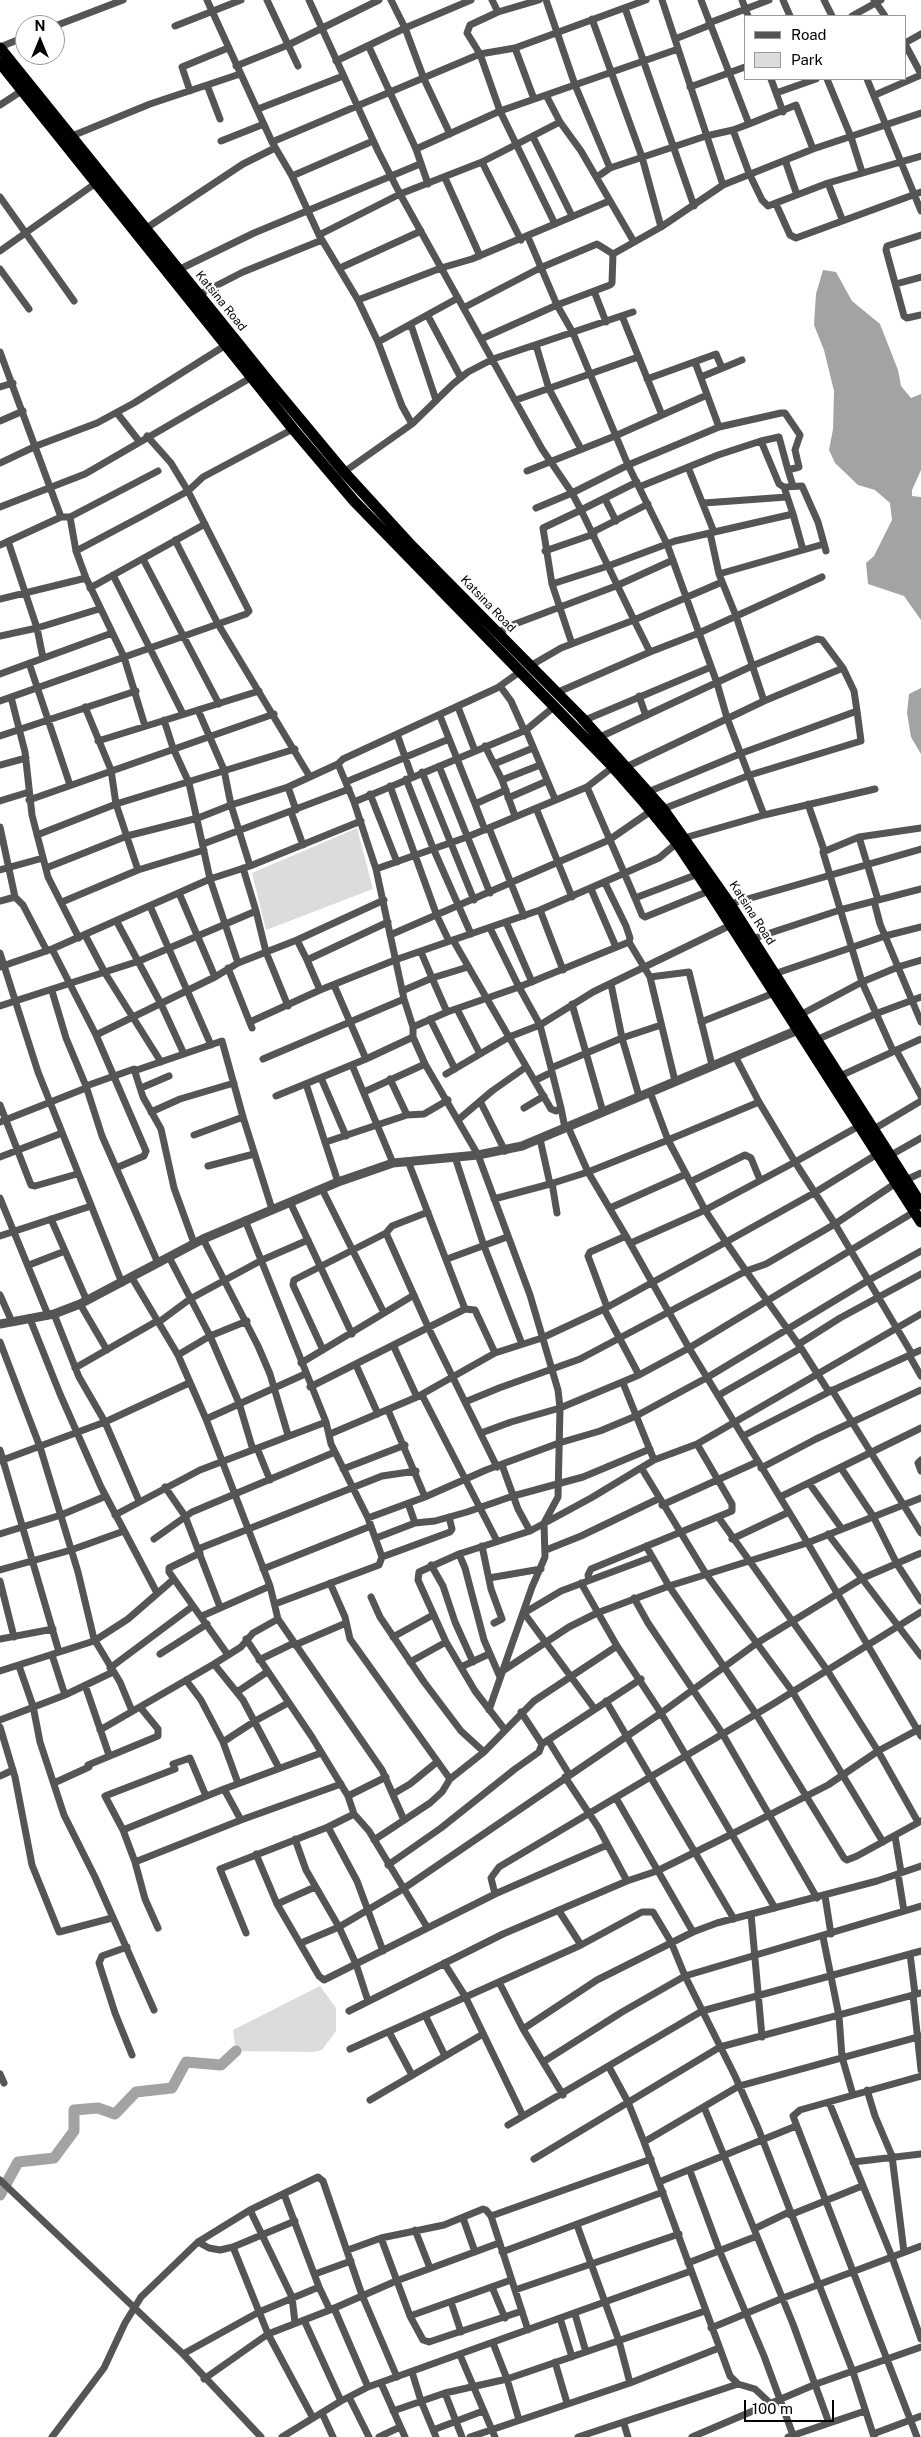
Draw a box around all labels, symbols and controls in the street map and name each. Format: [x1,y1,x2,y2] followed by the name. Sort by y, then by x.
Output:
[15,15,65,65] north arrow
[744,15,906,80] legend
[35,18,45,34] text: N
[791,26,827,43] text: Road
[791,51,823,68] text: Park
[192,268,250,334] street label: Katsina Road
[457,573,519,635] street label: Katsina Road
[726,878,778,948] street label: Katsina Road
[746,2390,836,2422] scale bar
[752,2400,793,2417] text: 100 m

